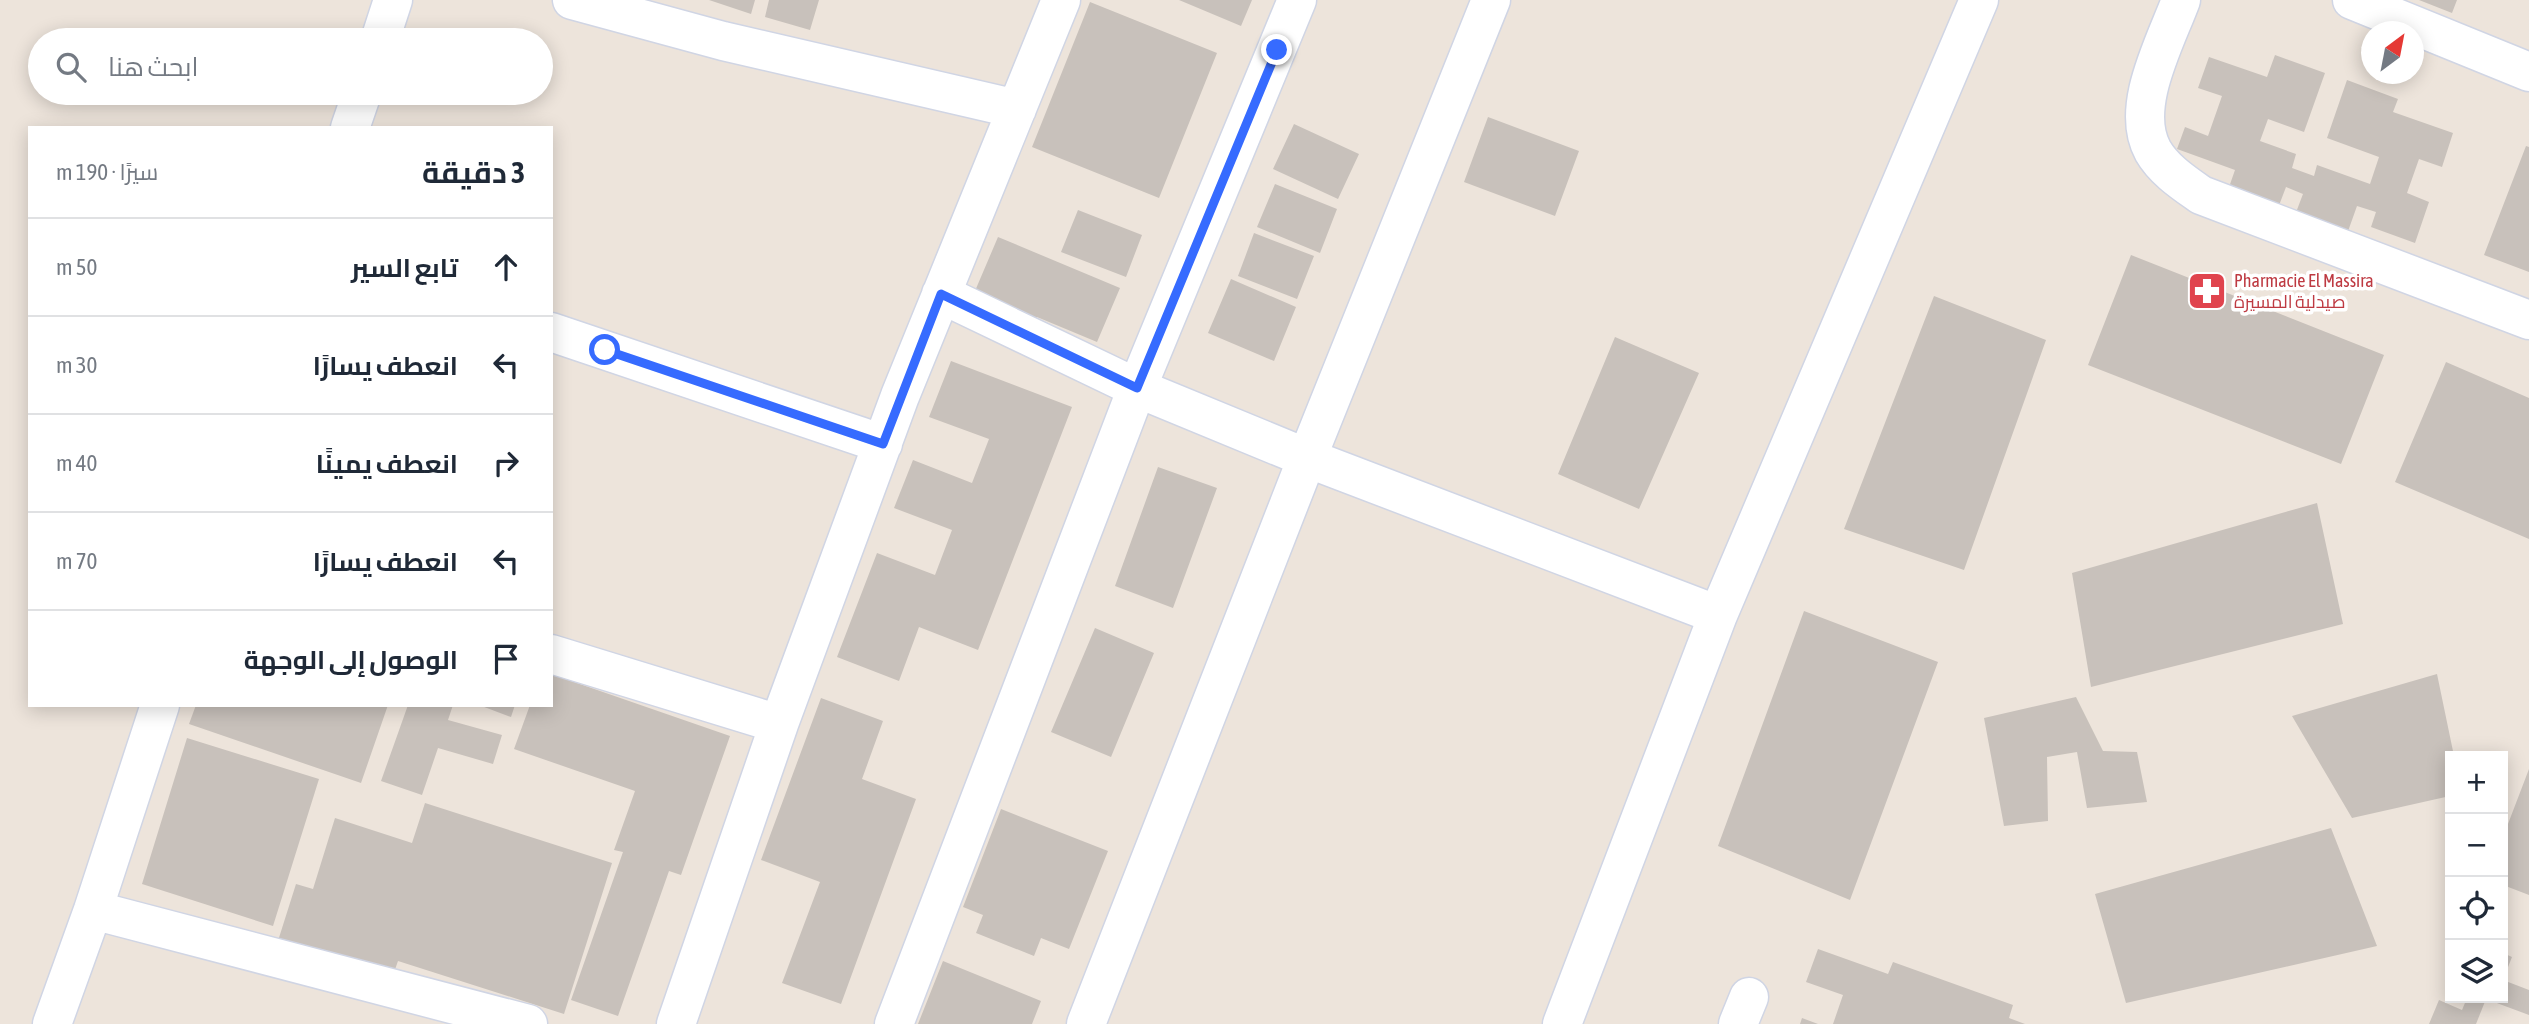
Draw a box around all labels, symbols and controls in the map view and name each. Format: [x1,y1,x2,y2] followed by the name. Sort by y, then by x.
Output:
[2361,21,2424,84] north arrow
[28,28,553,105] search box
[1261,34,1292,65] route end
[52,48,90,86] icon: search
[108,52,198,82] text: ابحث هنا
[422,155,525,189] text: 3 دقيقة
[56,159,158,185] text: سيرًا · 190 m
[487,248,525,286] icon: ahead
[351,253,458,283] text: تابع السير
[56,254,97,280] text: 50 m
[2186,270,2228,312] pharmacy icon: Pharmacie El Massira صيدلية المسيرة
[2234,270,2374,313] place label: Pharmacie El Massira صيدلية المسيرة
[589,334,620,365] route start
[487,346,525,384] icon: left
[313,351,458,381] text: انعطف يسارًا
[56,352,97,378] text: 30 m
[487,444,525,482] icon: right
[316,449,458,479] text: انعطف يمينًا
[56,450,97,476] text: 40 m
[487,542,525,580] icon: left
[313,547,458,577] text: انعطف يسارًا
[56,548,97,574] text: 70 m
[487,640,525,678] icon: arrive
[244,645,458,675] text: الوصول إلى الوجهة
[2445,751,2508,1003] map controls
[2445,751,2508,814] button: +
[2445,814,2508,877] button: −
[2445,877,2508,940] button: locate
[2445,940,2508,1003] button: layers

